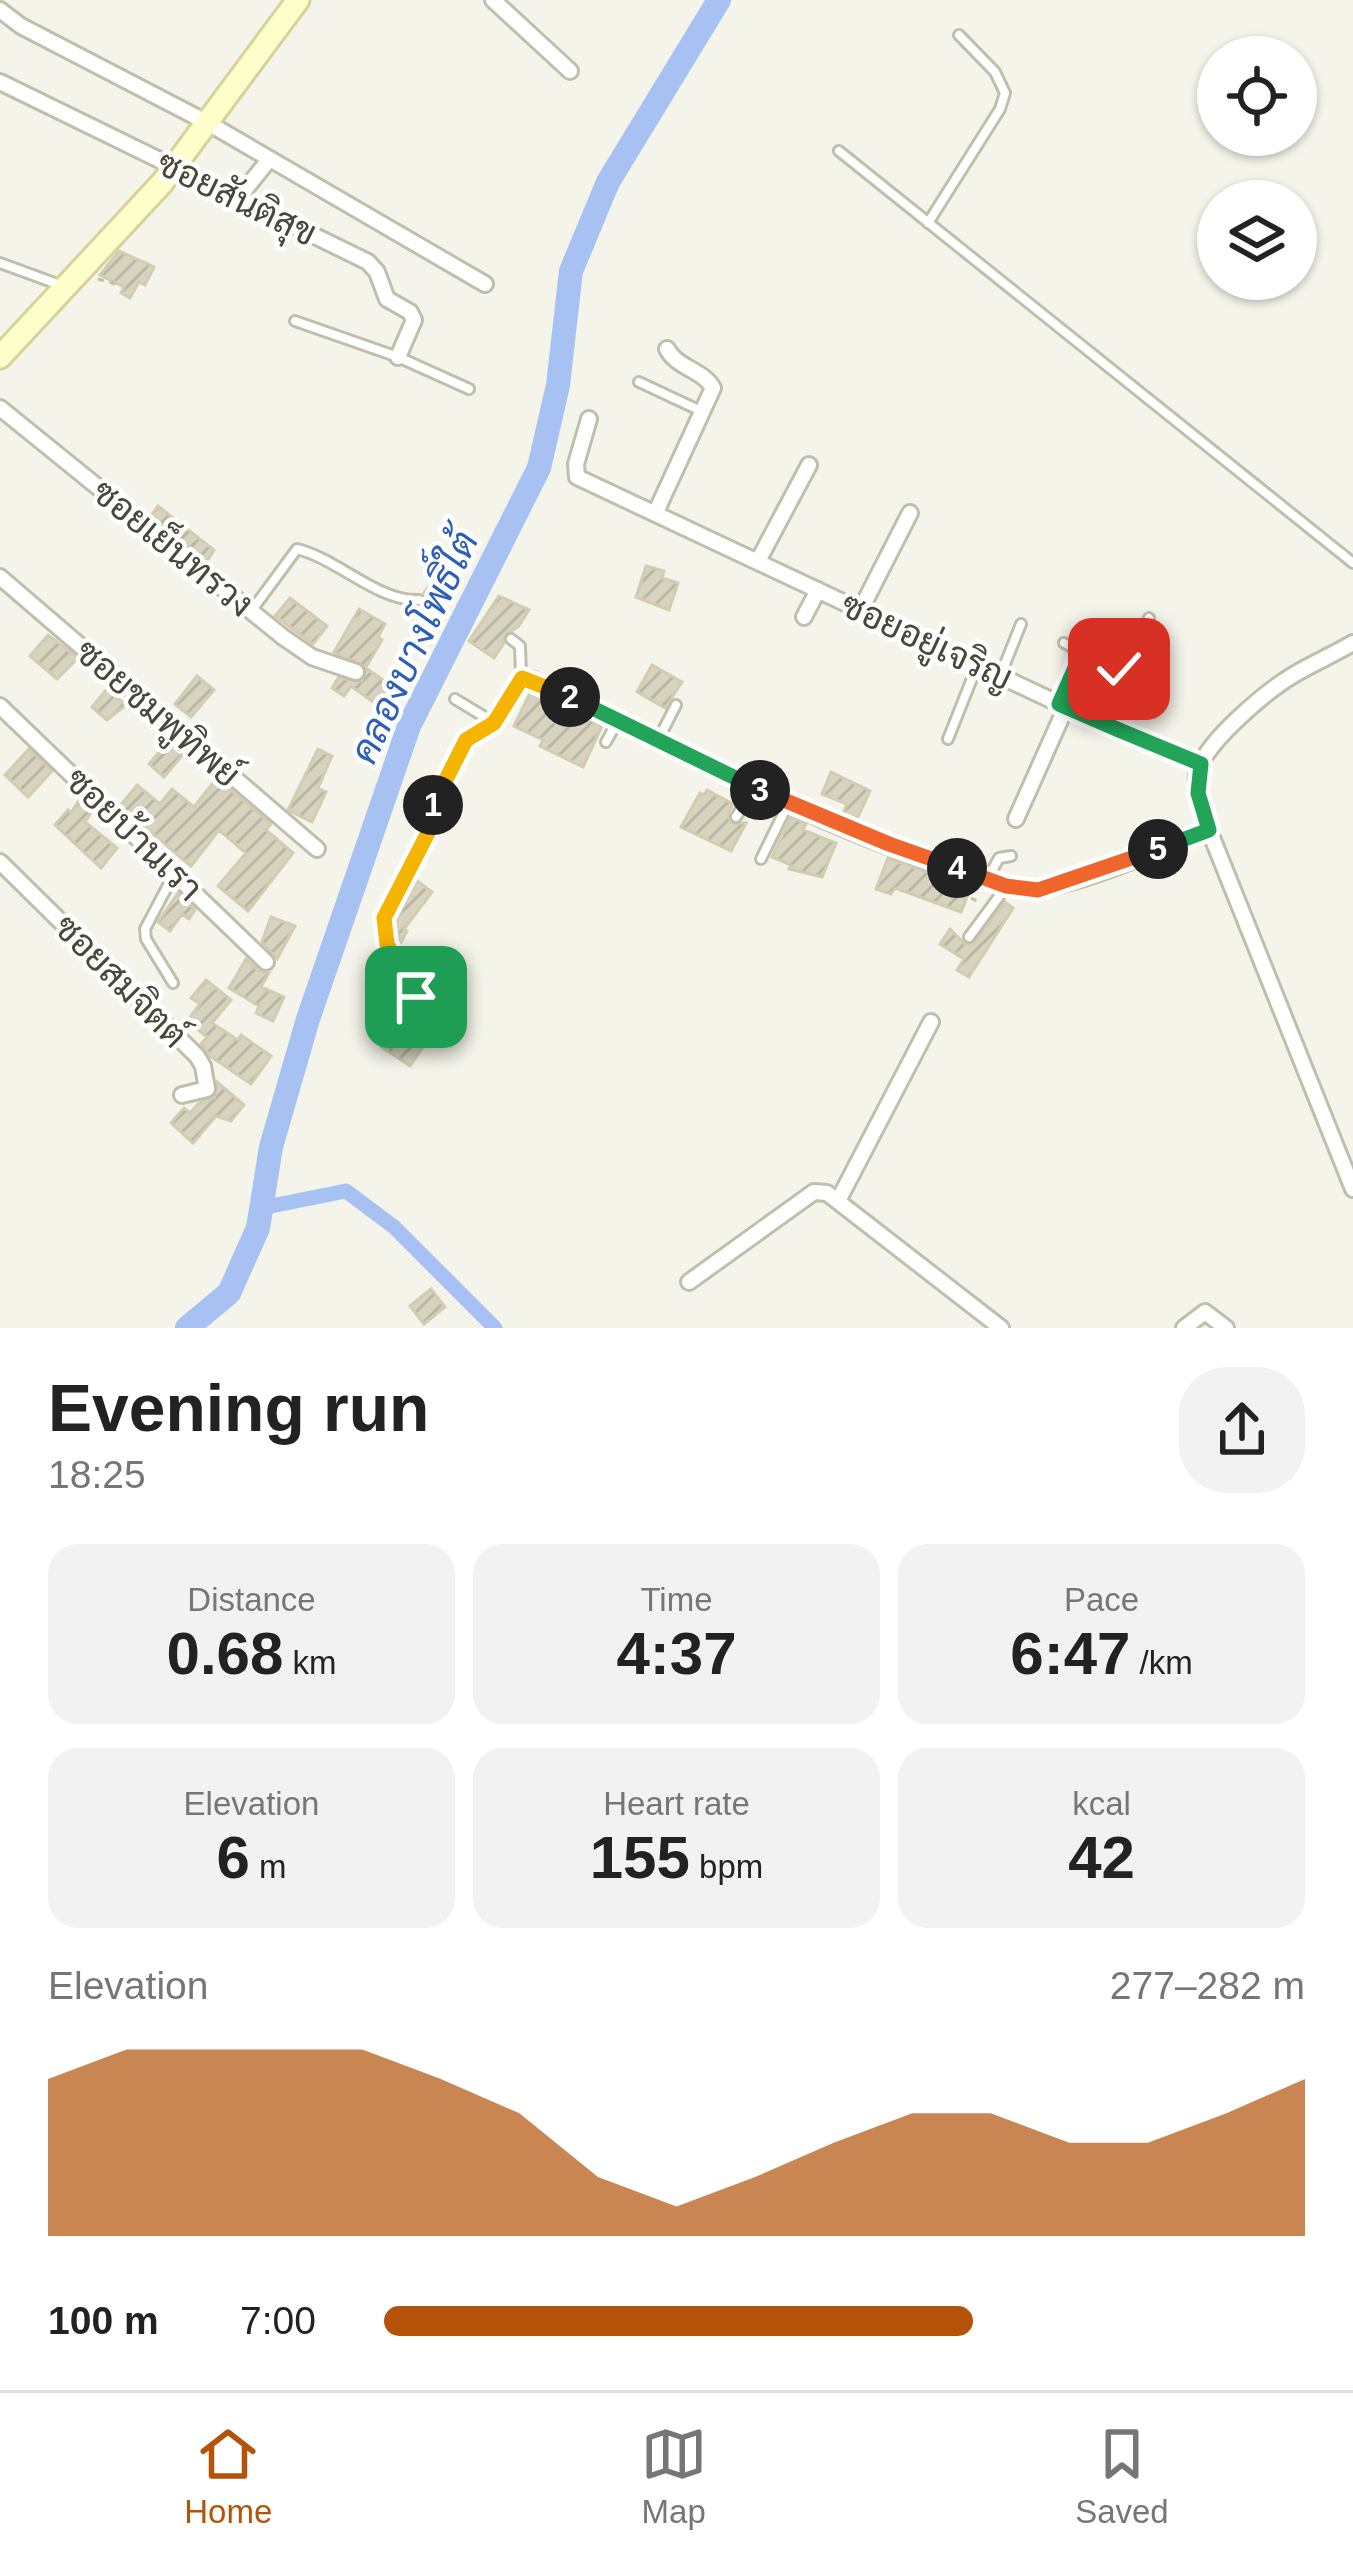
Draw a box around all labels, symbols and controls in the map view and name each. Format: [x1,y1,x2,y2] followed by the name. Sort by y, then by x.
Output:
[1197,36,1317,300] map controls
[1197,36,1317,156] button: locate
[149,142,323,258] street label: ซอยสันติสุข
[1197,180,1317,300] button: layers
[85,468,264,625] street label: ซอยเย็นทรวง
[330,514,489,770] water label: คลองบางโพธิ์ใต้
[833,584,1019,702] street label: ซอยอยู่เจริญ
[1068,618,1170,720] pin
[65,629,250,798] street label: ซอยชมพูทิพย์
[1086,636,1152,702] icon: check
[540,667,600,727] pin: 2
[561,678,579,715] text: 2
[57,758,212,909] street label: ซอยบ้านเรา
[730,760,790,820] pin: 3
[751,771,769,808] text: 3
[403,775,463,835] pin: 1
[424,786,442,823] text: 1
[1128,819,1188,879] pin: 5
[1149,830,1167,867] text: 5
[927,838,987,898] pin: 4
[948,849,966,886] text: 4
[46,905,197,1056] street label: ซอยสมจิตต์
[365,946,467,1048] pin
[383,964,449,1030] icon: arrive
[1179,1367,1305,1493] button: share
[48,1371,429,1445] text: Evening run
[48,1453,146,1496] text: 18:25
[187,1581,316,1618] text: Distance
[640,1581,713,1618] text: Time
[1064,1581,1139,1618] text: Pace
[167,1620,283,1687] text: 0.68
[616,1620,737,1687] text: 4:37
[1010,1620,1130,1687] text: 6:47
[283,1644,336,1681] text: km
[1130,1644,1193,1681] text: /km
[184,1785,319,1822] text: Elevation
[603,1785,750,1822] text: Heart rate
[1072,1785,1131,1822] text: kcal
[216,1824,250,1891] text: 6
[590,1824,690,1891] text: 155
[1068,1824,1135,1891] text: 42
[250,1848,287,1885] text: m
[690,1848,763,1885] text: bpm
[48,1964,208,2007] text: Elevation
[1110,1964,1305,2007] text: 277–282 m
[48,2299,159,2342] text: 100 m
[240,2299,316,2342] text: 7:00
[184,2421,272,2531] tab: Home
[641,2421,707,2531] tab: Map
[1075,2421,1169,2531] tab: Saved

